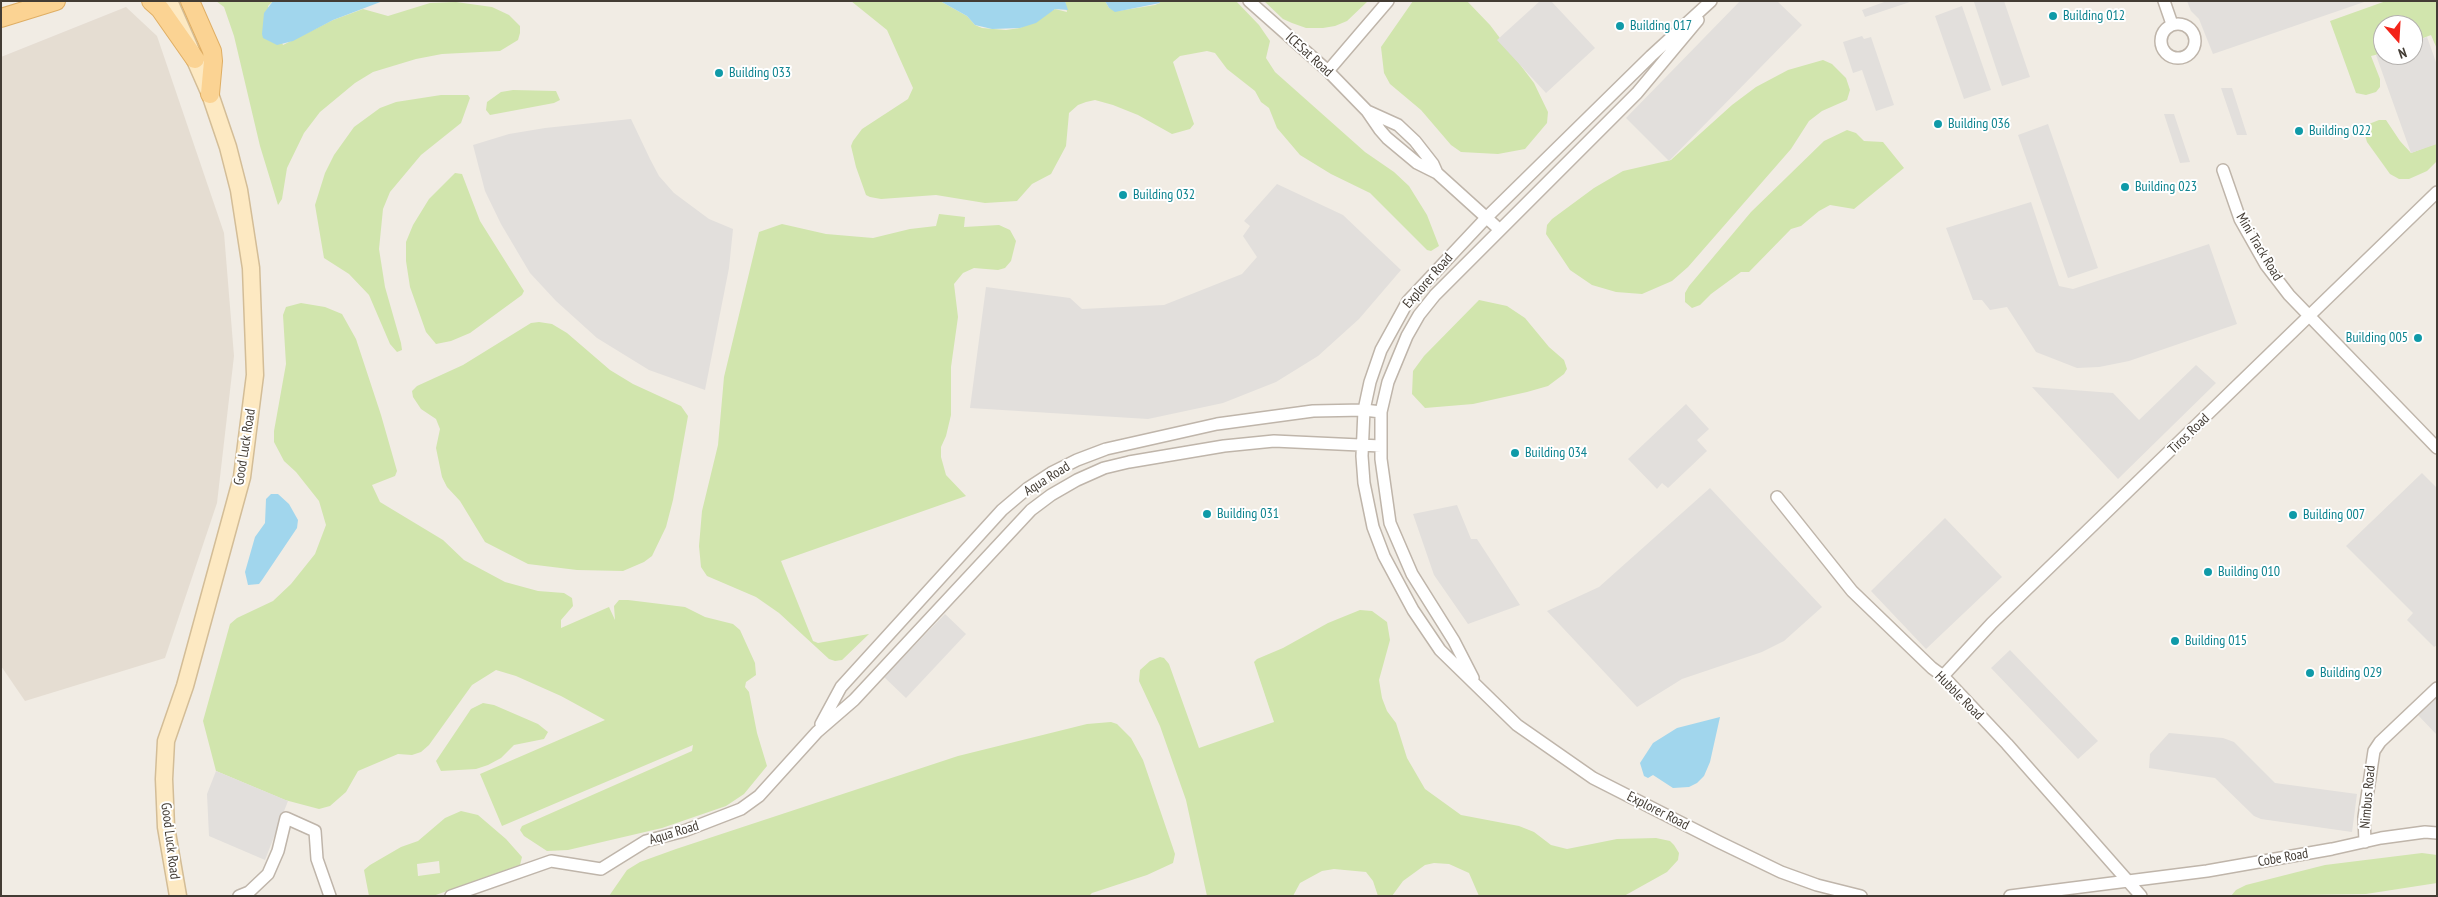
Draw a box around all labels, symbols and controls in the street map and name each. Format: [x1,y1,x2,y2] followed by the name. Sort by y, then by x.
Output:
[2063,8,2125,24] place label: Building 012
[2047,10,2059,22] marker: Building 012
[2373,15,2423,65] north arrow
[1630,18,1692,34] place label: Building 017
[1614,20,1626,32] marker: Building 017
[1282,29,1336,81] street label: ICESat Road
[2396,43,2409,63] text: N
[729,65,791,81] place label: Building 033
[713,67,725,79] marker: Building 033
[1948,116,2010,132] place label: Building 036
[1932,118,1944,130] marker: Building 036
[2309,123,2371,139] place label: Building 022
[2293,125,2305,137] marker: Building 022
[2135,179,2197,195] place label: Building 023
[2119,181,2131,193] marker: Building 023
[1133,187,1195,203] place label: Building 032
[1117,189,1129,201] marker: Building 032
[2232,210,2286,284] street label: Mini Track Road
[1400,250,1456,312] street label: Explorer Road
[2346,330,2408,346] place label: Building 005
[2412,332,2424,344] marker: Building 005
[231,408,259,486] street label: Good Luck Road
[2165,410,2213,458] street label: Tiros Road
[1525,445,1587,461] place label: Building 034
[1509,447,1521,459] marker: Building 034
[1021,458,1073,500] street label: Aqua Road
[1217,506,1279,522] place label: Building 031
[2303,507,2365,523] place label: Building 007
[1201,508,1213,520] marker: Building 031
[2287,509,2299,521] marker: Building 007
[2218,564,2280,580] place label: Building 010
[2202,566,2214,578] marker: Building 010
[2185,633,2247,649] place label: Building 015
[2169,635,2181,647] marker: Building 015
[2320,665,2382,681] place label: Building 029
[2304,667,2316,679] marker: Building 029
[1931,668,1987,724] street label: Hubble Road
[2357,765,2379,829] street label: Nimbus Road
[1624,788,1692,834] street label: Explorer Road
[157,802,183,880] street label: Good Luck Road
[647,818,701,848] street label: Aqua Road
[2257,845,2309,871] street label: Cobe Road

